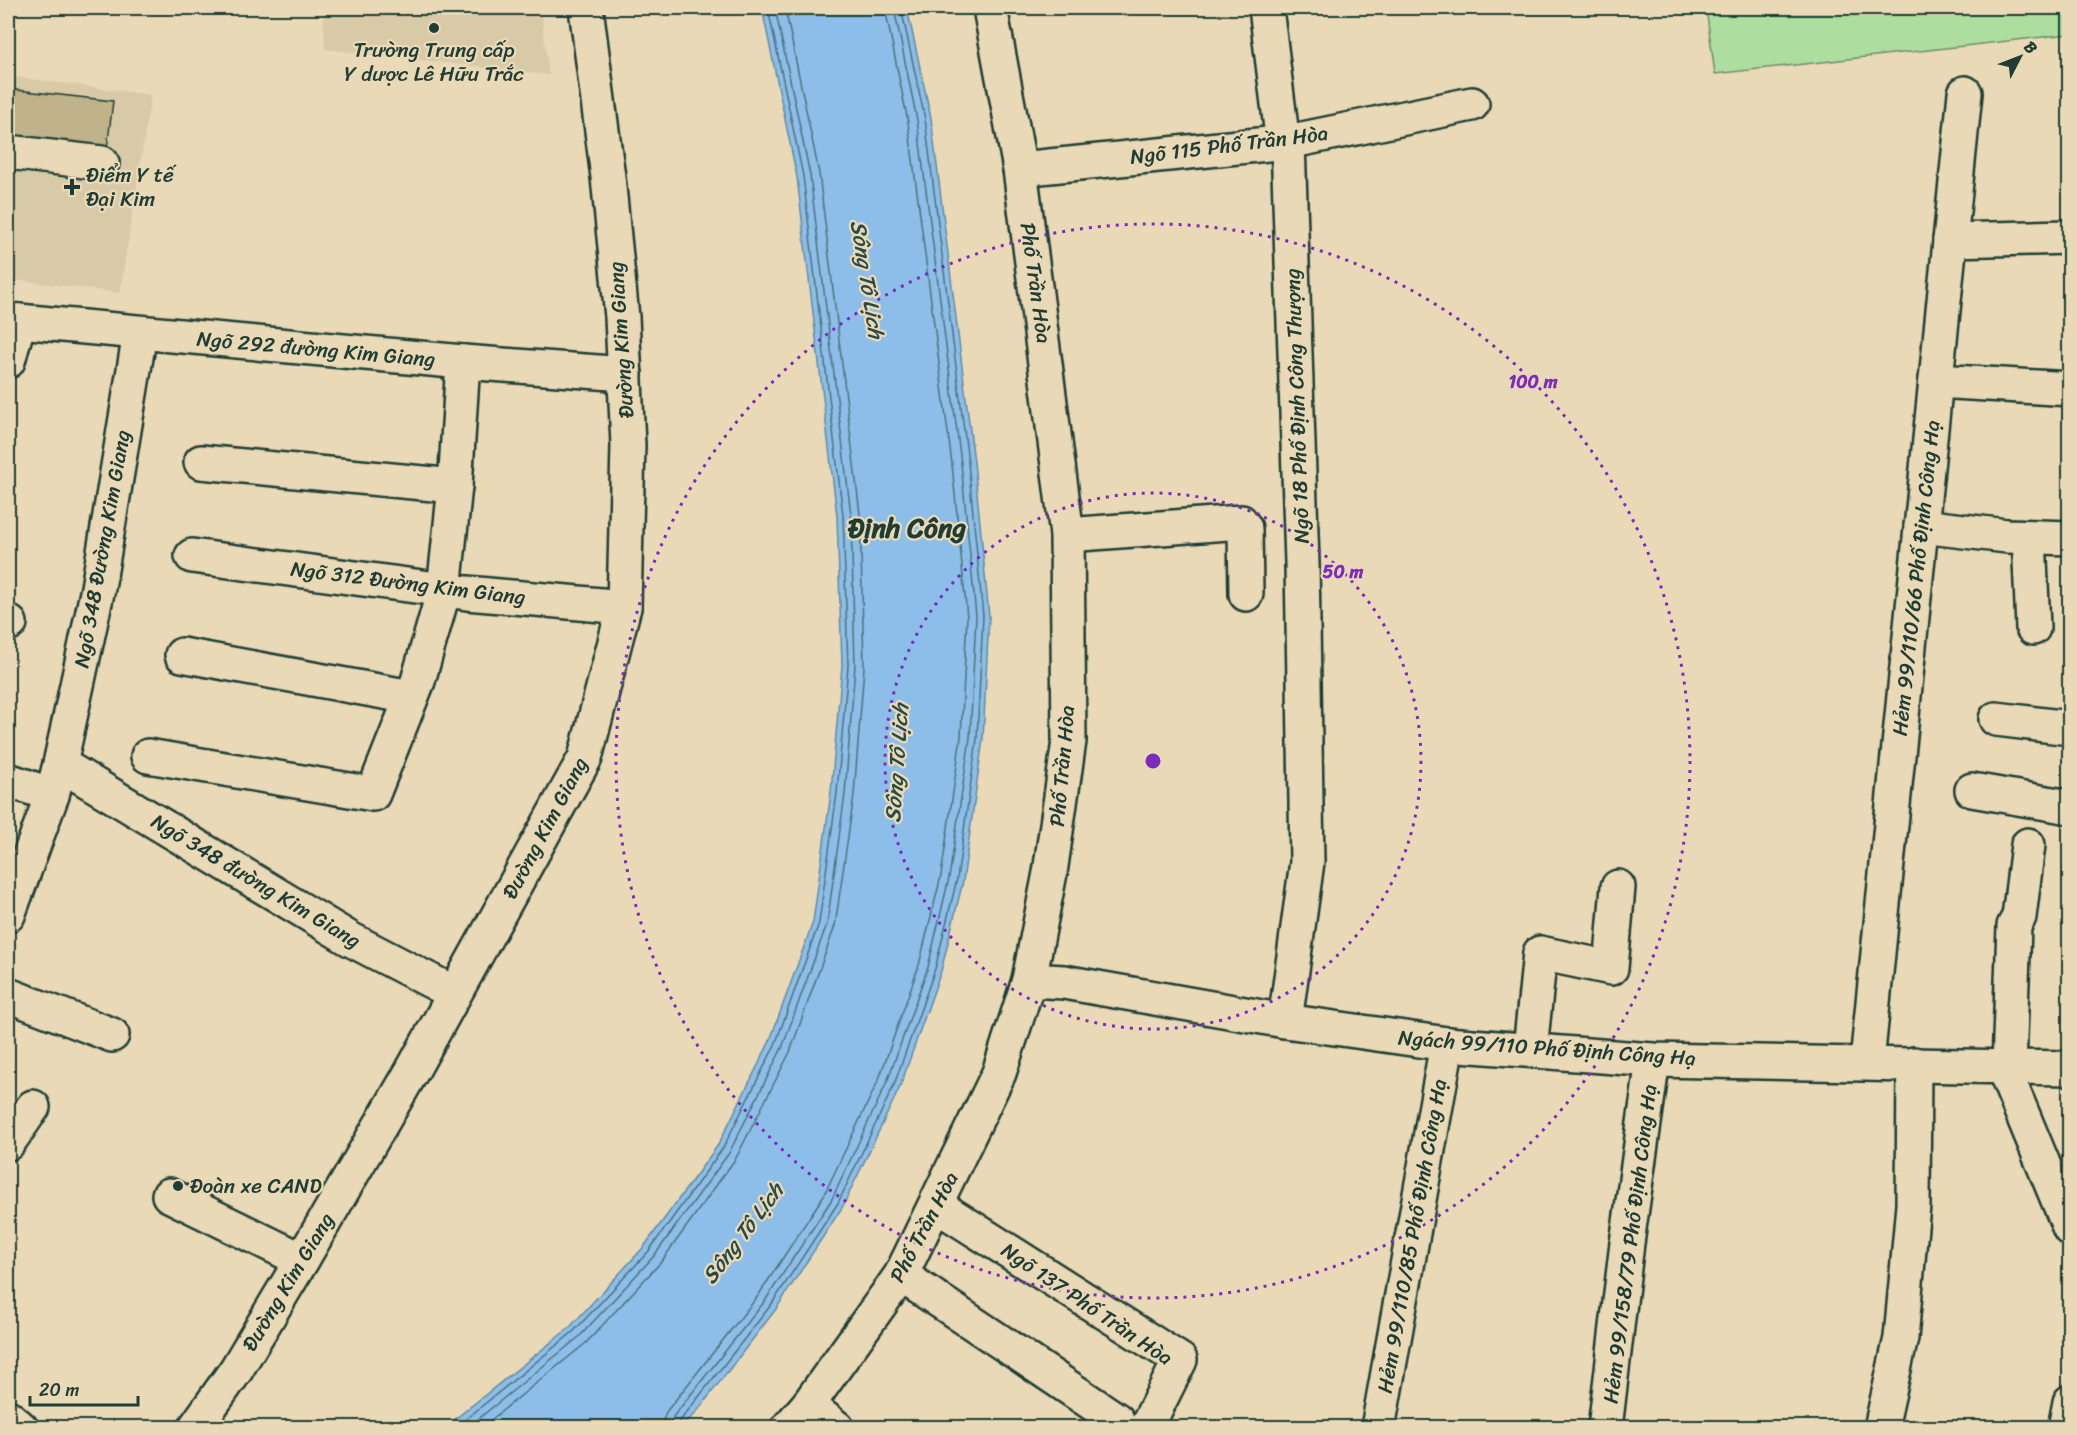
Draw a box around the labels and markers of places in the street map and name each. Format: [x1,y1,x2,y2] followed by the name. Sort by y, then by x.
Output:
[427,21,441,35] marker: Trường Trung cấp Y dược Lê Hữu Trắc
[344,31,524,93] place label: Trường Trung cấp Y dược Lê Hữu Trắc
[86,156,177,218] place label: Điểm Y tế Đại Kim
[63,178,81,196] marker: Điểm Y tế Đại Kim
[1143,751,1163,771] centre of rings
[190,1167,322,1205] place label: Đoàn xe CAND
[171,1179,185,1193] marker: Đoàn xe CAND

